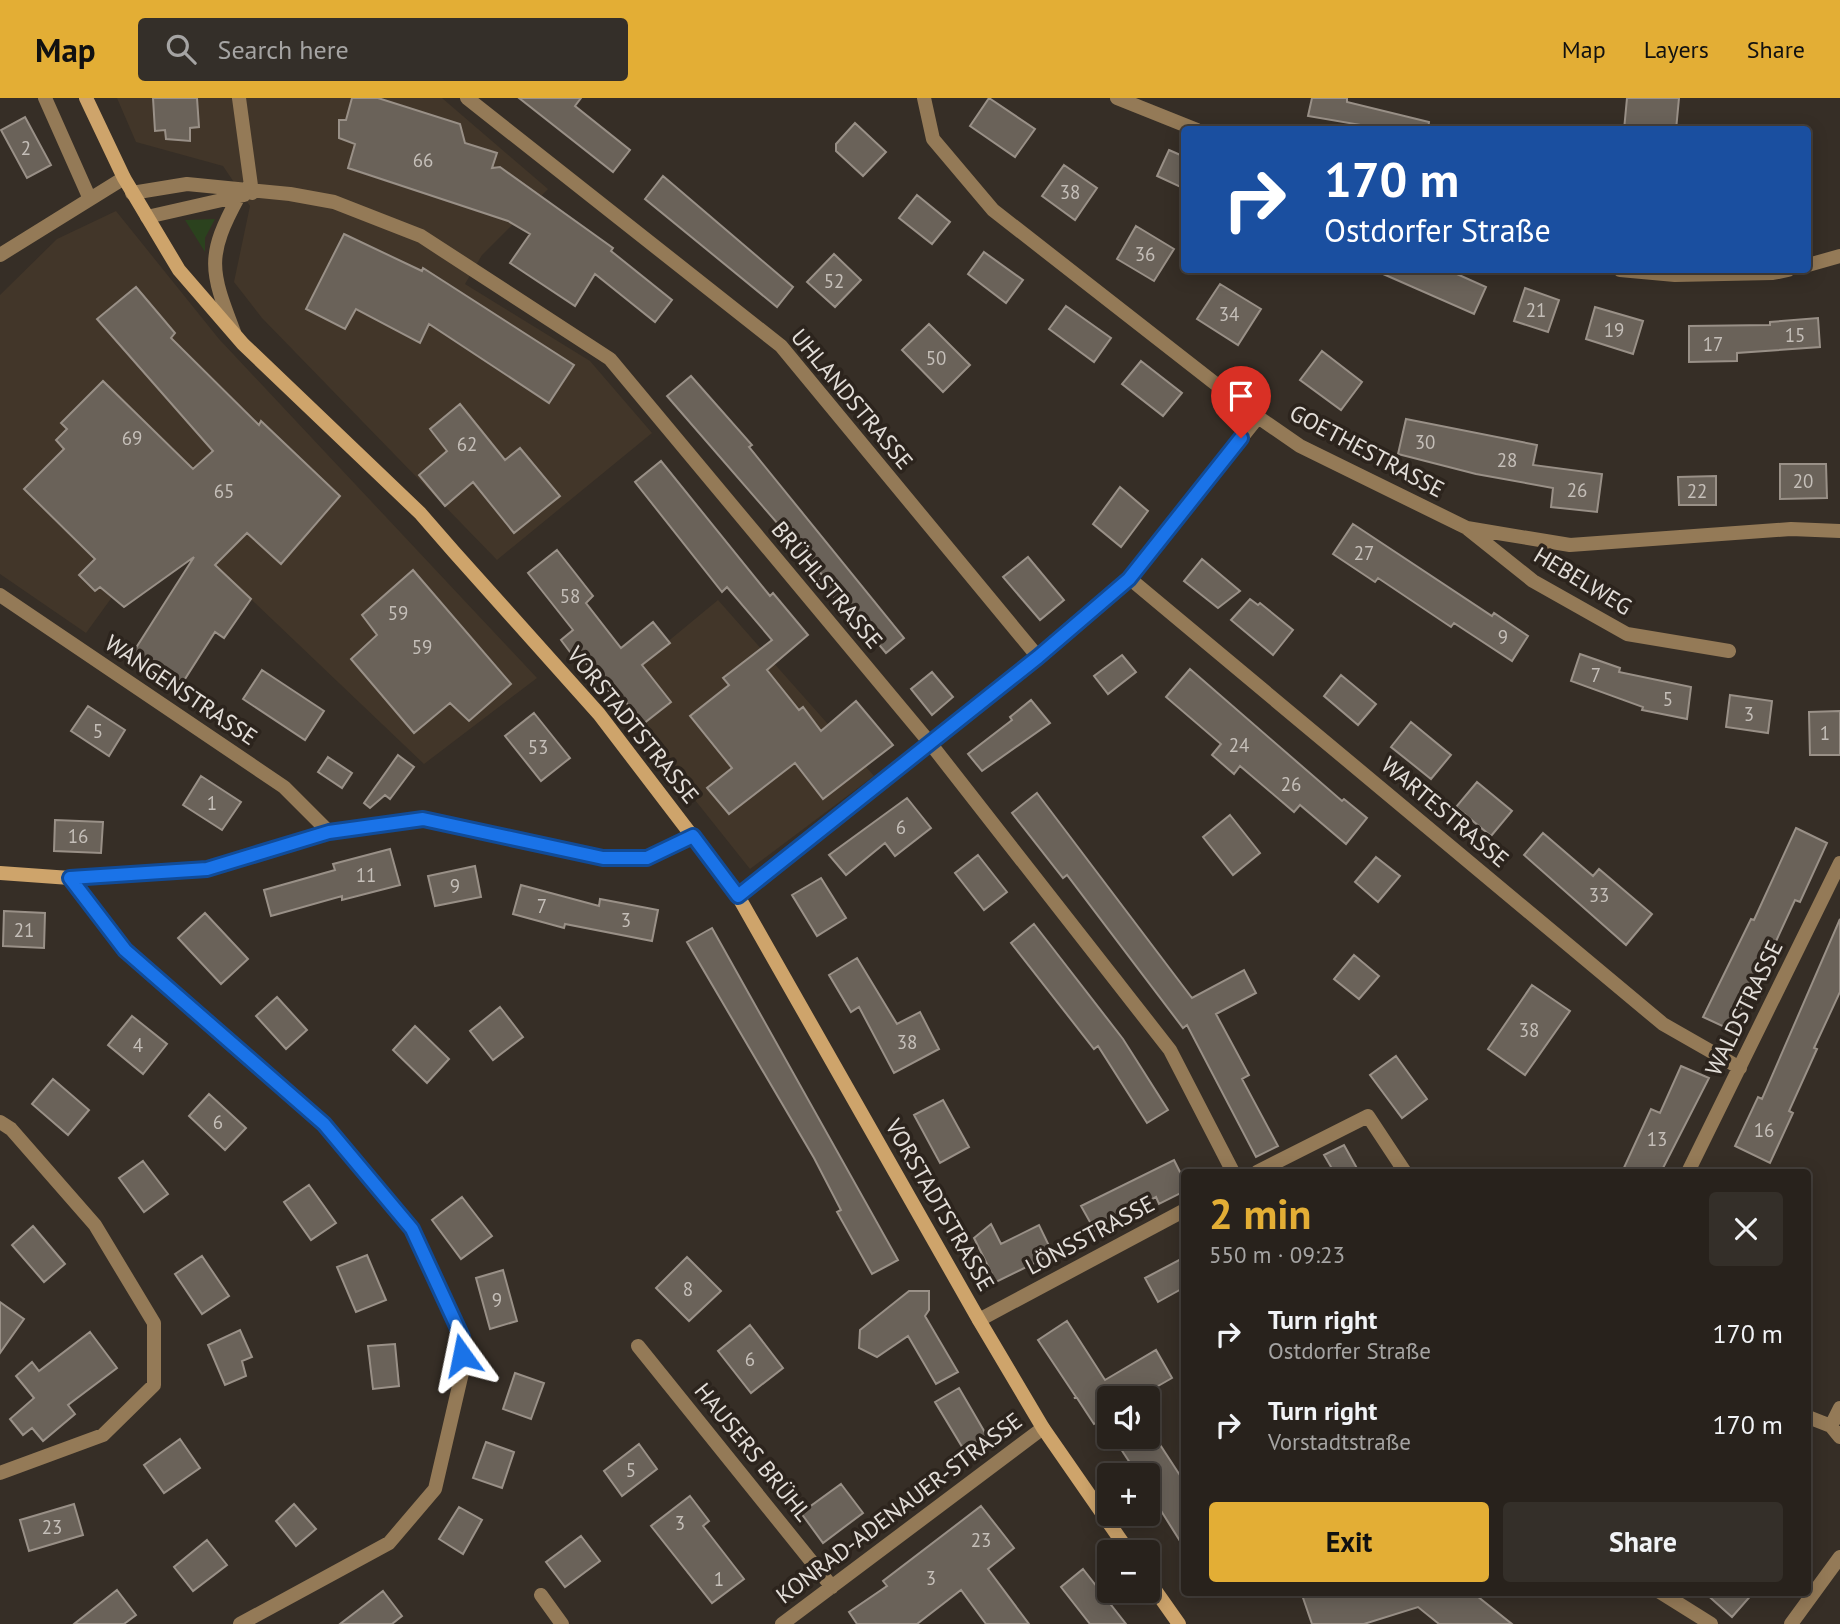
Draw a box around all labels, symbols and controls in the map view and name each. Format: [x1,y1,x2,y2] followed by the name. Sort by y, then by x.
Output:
[138,18,628,81] search box
[35,28,96,71] text: Map
[162,30,200,68] icon: search
[218,33,349,66] text: Search here
[1562,34,1606,65] text: Map
[1644,34,1709,65] text: Layers
[1747,34,1805,65] text: Share
[21,136,31,160] house number: 2
[1324,147,1459,211] text: 170 m
[413,148,433,172] house number: 66
[1209,154,1300,245] icon: right
[1060,180,1080,204] house number: 38
[1324,209,1551,251] text: Ostdorfer Straße
[1135,242,1155,266] house number: 36
[824,269,844,293] house number: 52
[1526,298,1546,322] house number: 21
[1219,302,1239,326] house number: 34
[1604,318,1624,342] house number: 19
[785,322,920,475] street label: UHLANDSTRASSE
[1785,323,1805,347] house number: 15
[1703,332,1723,356] house number: 17
[926,346,946,370] house number: 50
[1211,366,1271,438] pin
[1222,377,1260,415] icon: arrive
[1285,398,1450,503] street label: GOETHESTRASSE
[122,426,142,450] house number: 69
[1415,430,1435,454] house number: 30
[457,432,477,456] house number: 62
[1497,448,1517,472] house number: 28
[1793,469,1813,493] house number: 20
[1567,478,1587,502] house number: 26
[214,479,234,503] house number: 65
[1687,479,1707,503] house number: 22
[766,515,889,654] street label: BRÜHLSTRASSE
[1529,540,1638,621] street label: HEBELWEG
[1354,541,1374,565] house number: 27
[560,584,580,608] house number: 58
[388,601,408,625] house number: 59
[1498,625,1508,649] house number: 9
[100,628,263,751] street label: WANGENSTRASSE
[412,635,432,659] house number: 59
[561,639,706,809] street label: VORSTADTSTRASSE
[1591,663,1601,687] house number: 7
[1663,687,1673,711] house number: 5
[1744,702,1754,726] house number: 3
[93,719,103,743] house number: 5
[1820,721,1830,745] house number: 1
[1229,733,1249,757] house number: 24
[528,735,548,759] house number: 53
[1376,750,1515,873] street label: WARTESTRASSE
[1281,772,1301,796] house number: 26
[207,791,217,815] house number: 1
[896,815,906,839] house number: 6
[68,824,88,848] house number: 16
[356,863,376,887] house number: 11
[450,874,460,898] house number: 9
[1589,883,1609,907] house number: 33
[537,894,547,918] house number: 7
[621,908,631,932] house number: 3
[14,918,34,942] house number: 21
[1698,935,1789,1080] street label: WALDSTRASSE
[1519,1018,1539,1042] house number: 38
[897,1030,917,1054] house number: 38
[133,1033,143,1057] house number: 4
[213,1110,223,1134] house number: 6
[879,1113,1001,1296] street label: VORSTADTSTRASSE
[1754,1118,1774,1142] house number: 16
[1647,1127,1667,1151] house number: 13
[1209,1186,1311,1241] text: 2 min
[1020,1188,1159,1281] street label: LÖNSSTRASSE
[1709,1192,1783,1266] button: close
[1209,1240,1345,1269] text: 550 m · 09:23
[683,1277,693,1301] house number: 8
[492,1288,502,1312] house number: 9
[1268,1303,1377,1336] text: Turn right
[1209,1315,1247,1353] icon: right
[1712,1317,1783,1350] text: 170 m
[425,1318,499,1392] position arrow
[1268,1336,1431,1365] text: Ostdorfer Straße
[745,1347,755,1371] house number: 6
[689,1377,818,1527] street label: HAUSERS BRÜHL
[1097,1386,1160,1603] map controls
[1097,1386,1160,1449] button: sound
[1268,1394,1377,1427] text: Turn right
[770,1406,1027,1610] street label: KONRAD-ADENAUER-STRASSE
[1209,1406,1247,1444] icon: right
[1712,1408,1783,1441] text: 170 m
[1268,1427,1411,1456] text: Vorstadtstraße
[626,1458,636,1482] house number: 5
[1097,1463,1160,1526] button: +
[1209,1502,1489,1582] button: Exit
[1503,1502,1783,1582] button: Share
[675,1511,685,1535] house number: 3
[42,1515,62,1539] house number: 23
[971,1528,991,1552] house number: 23
[1097,1540,1160,1603] button: −
[926,1566,936,1590] house number: 3
[714,1567,724,1591] house number: 1

